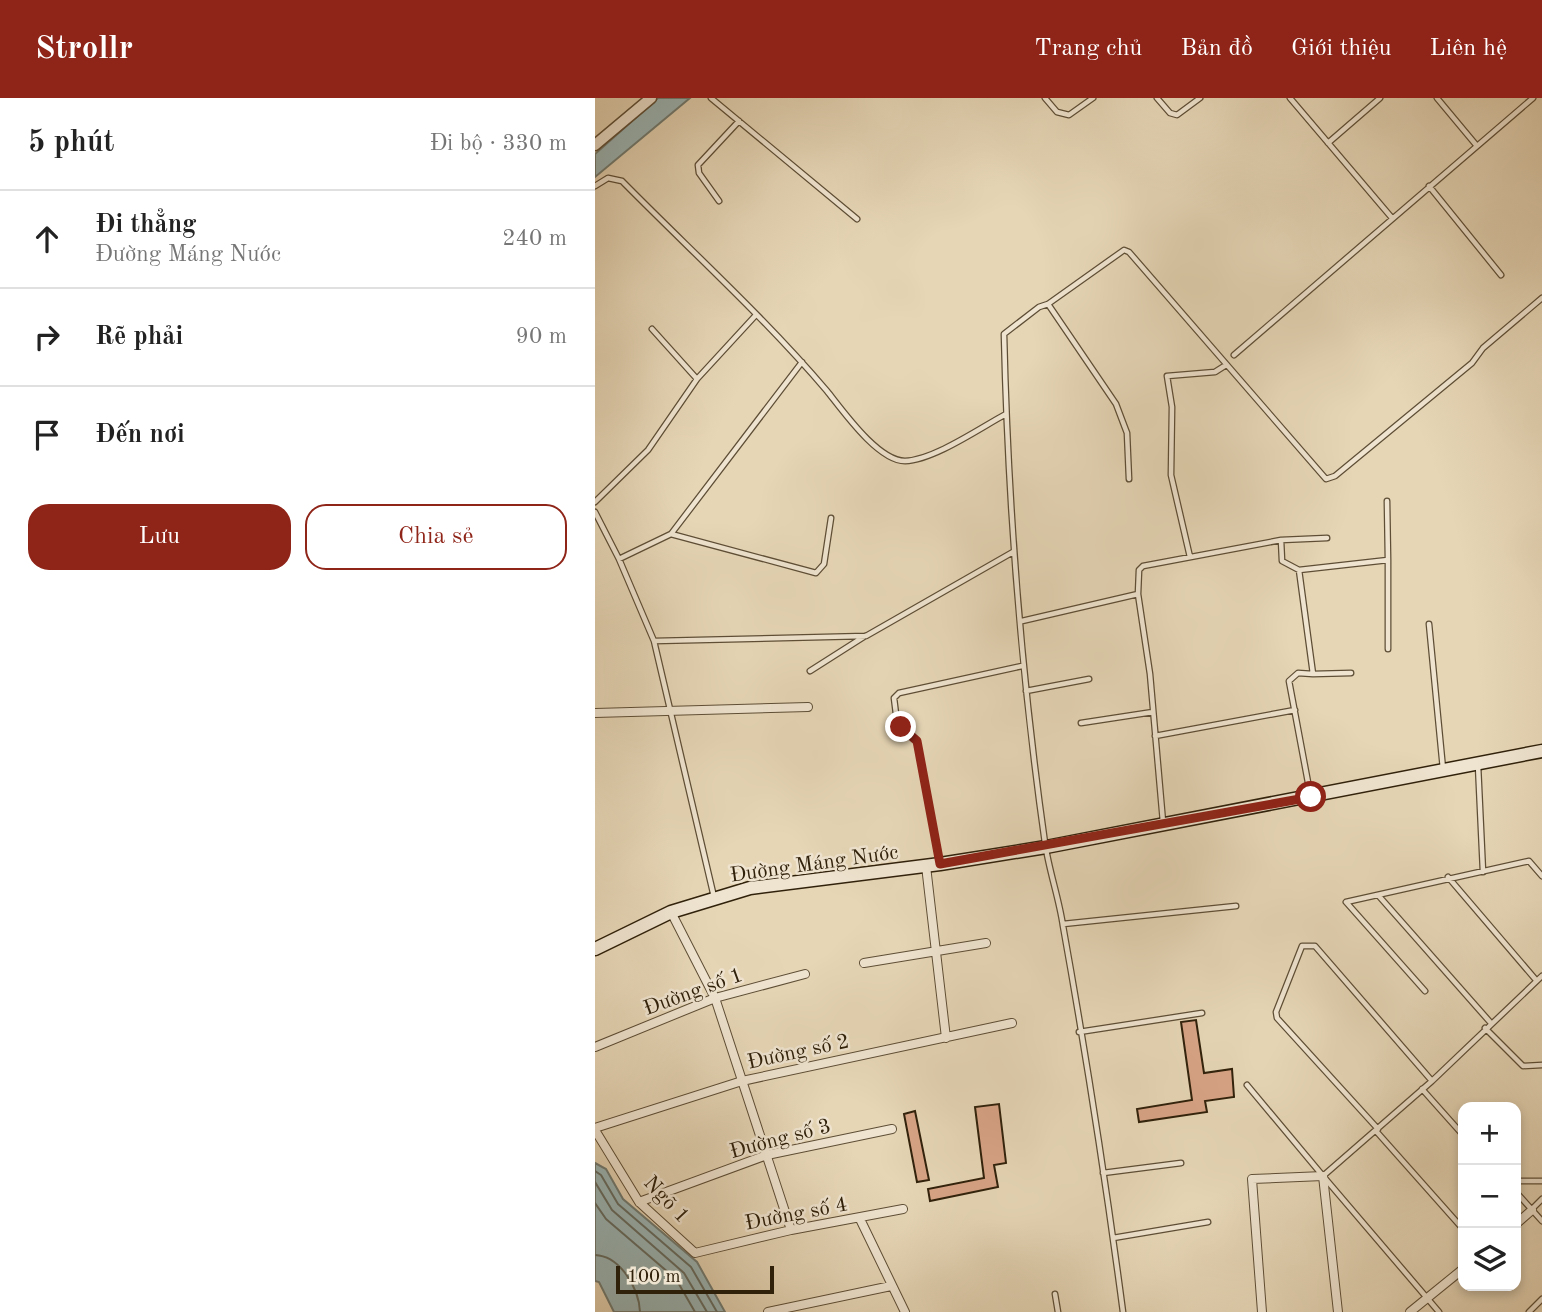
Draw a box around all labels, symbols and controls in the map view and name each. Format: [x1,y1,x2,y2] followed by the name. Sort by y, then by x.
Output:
[35,33,133,66] text: Strollr
[1035,37,1142,61] text: Trang chủ
[1180,37,1253,61] text: Bản đồ
[1291,37,1392,61] text: Giới thiệu
[1430,37,1507,61] text: Liên hệ
[28,128,114,158] text: 5 phút
[429,132,567,155] text: Đi bộ · 330 m
[95,212,197,238] text: Đi thẳng
[28,220,66,258] icon: ahead
[502,227,567,250] text: 240 m
[95,243,281,266] text: Đường Máng Nước
[28,318,66,356] icon: right
[95,324,183,350] text: Rẽ phải
[516,325,567,348] text: 90 m
[28,416,66,454] icon: arrive
[95,422,185,448] text: Đến nơi
[28,504,291,570] button: Lưu
[305,504,567,570] button: Chia sẻ
[885,711,916,742] route end
[1295,781,1326,812] route start
[729,842,900,887] street label: Đường Máng Nước
[641,964,746,1020] street label: Đường số 1
[745,1030,851,1074] street label: Đường số 2
[1458,1102,1521,1291] map controls
[1458,1102,1521,1165] button: +
[727,1115,833,1163] street label: Đường số 3
[1458,1165,1521,1228] button: −
[639,1172,693,1228] street label: Ngõ 1
[743,1193,849,1235] street label: Đường số 4
[1458,1228,1521,1291] button: layers
[616,1263,773,1295] scale bar
[627,1268,680,1287] text: 100 m

